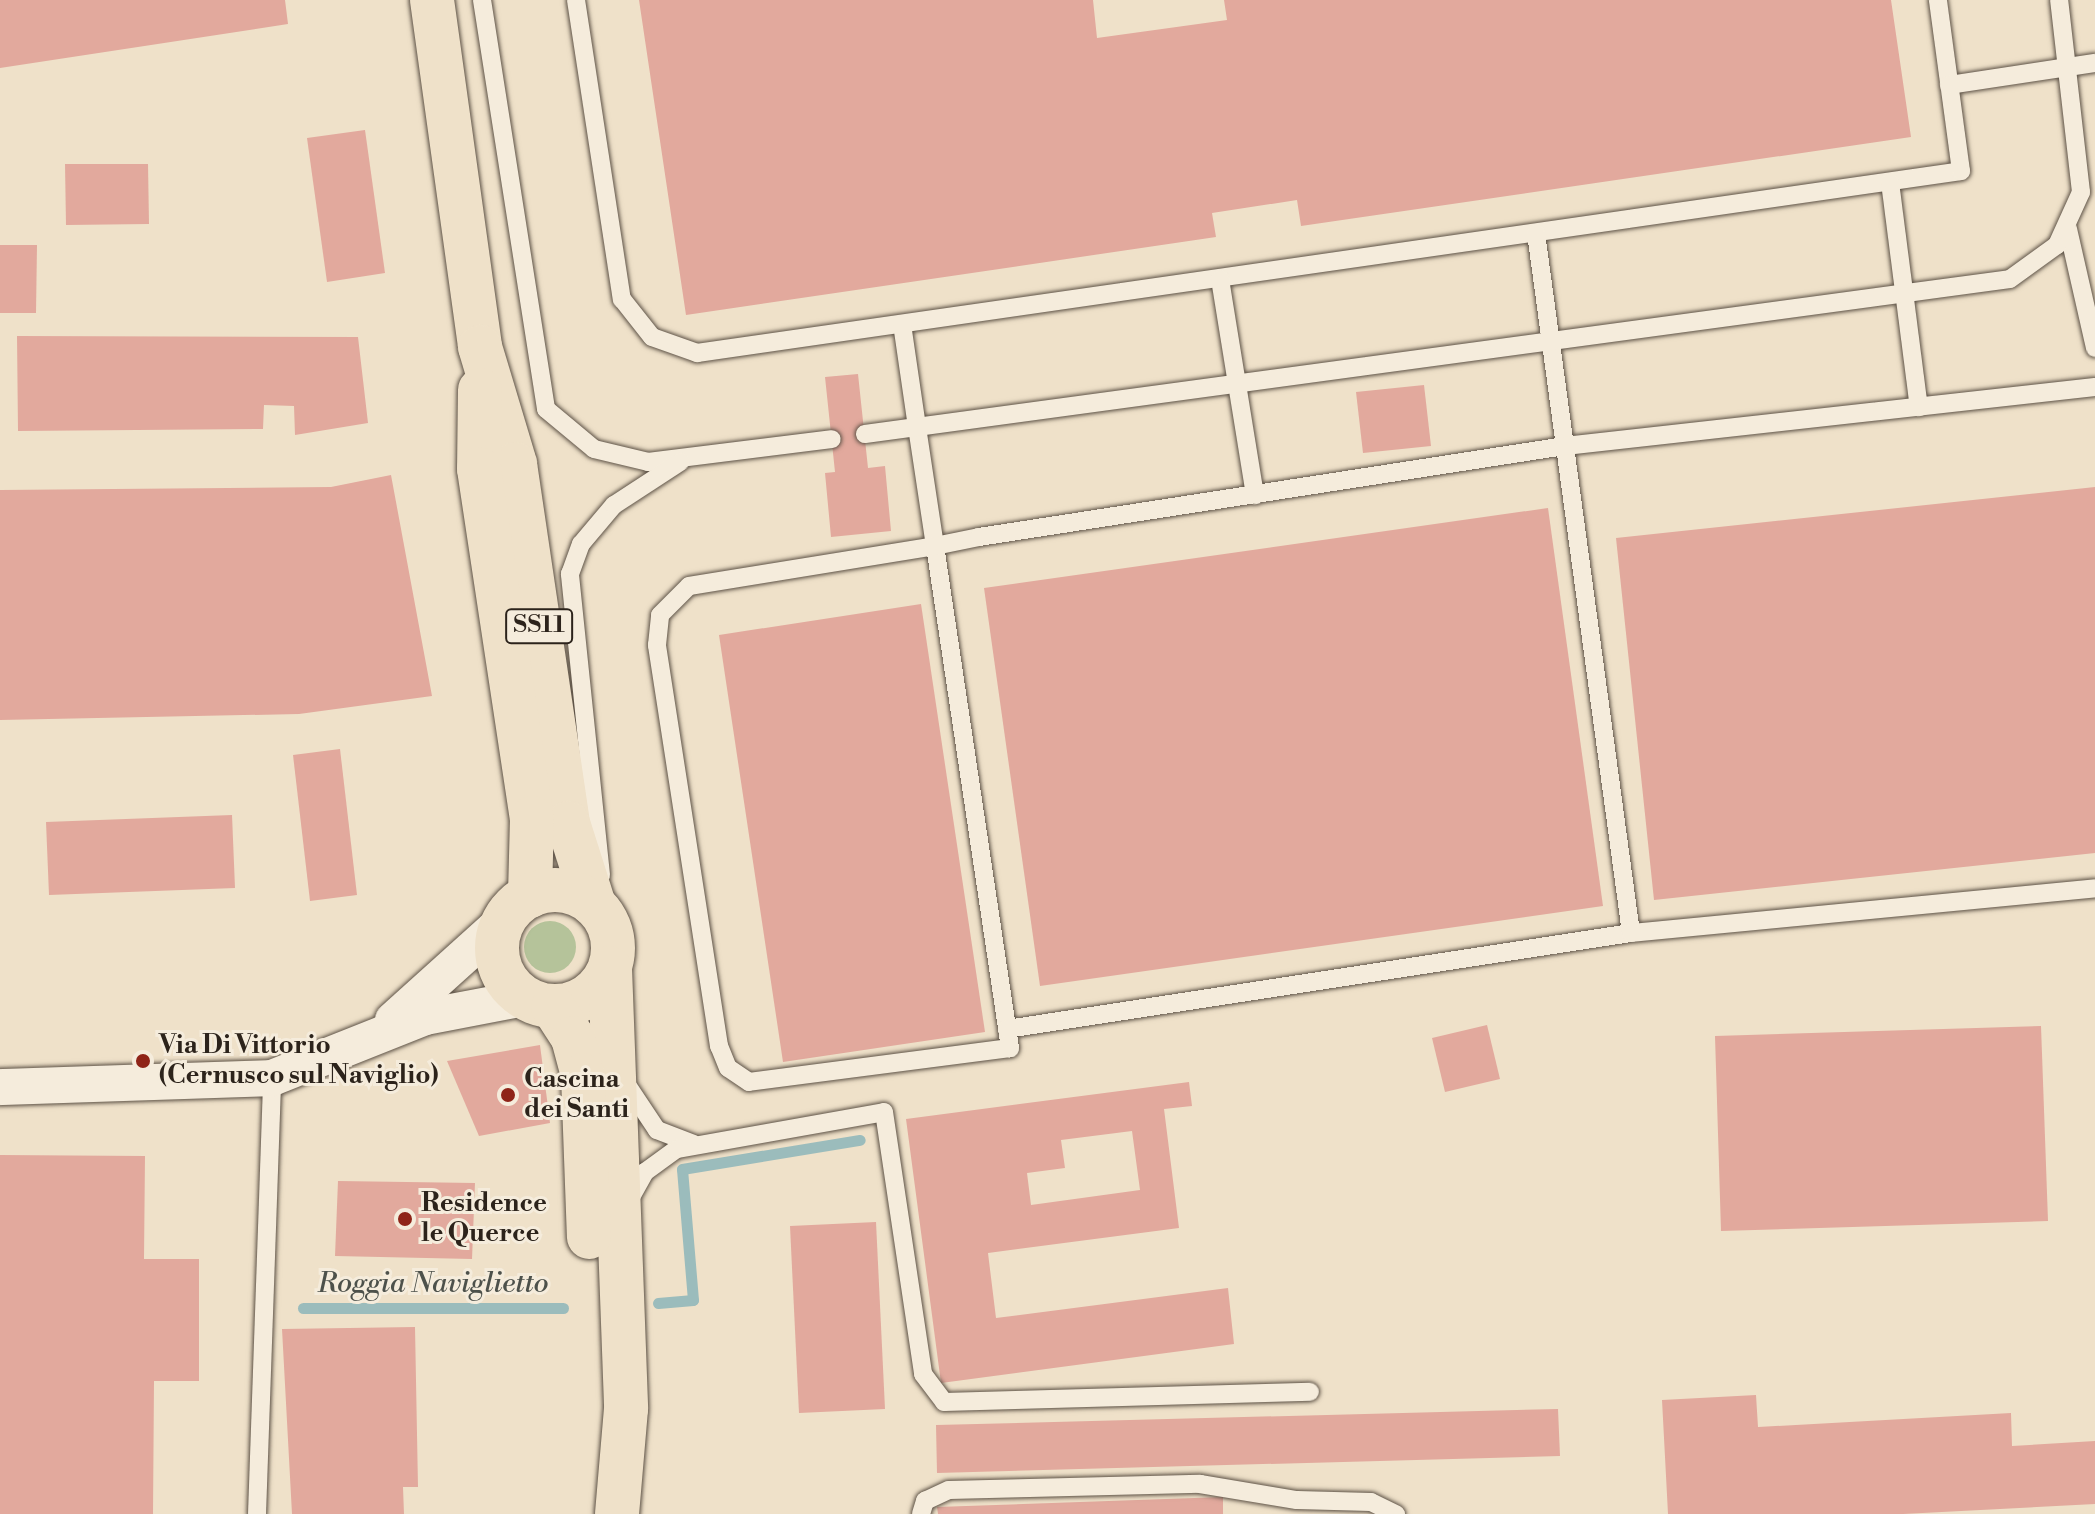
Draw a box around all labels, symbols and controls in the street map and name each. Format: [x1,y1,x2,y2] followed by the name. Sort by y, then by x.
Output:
[505,606,573,646] road number: SS11
[159,1030,439,1092] place label: Via Di Vittorio (Cernusco sul Naviglio)
[134,1052,152,1070] marker: Via Di Vittorio (Cernusco sul Naviglio)
[524,1064,629,1126] place label: Cascina dei Santi
[499,1086,517,1104] marker: Cascina dei Santi
[421,1188,547,1250] place label: Residence le Querce
[396,1210,414,1228] marker: Residence le Querce
[318,1267,548,1301] water label: Roggia Naviglietto

